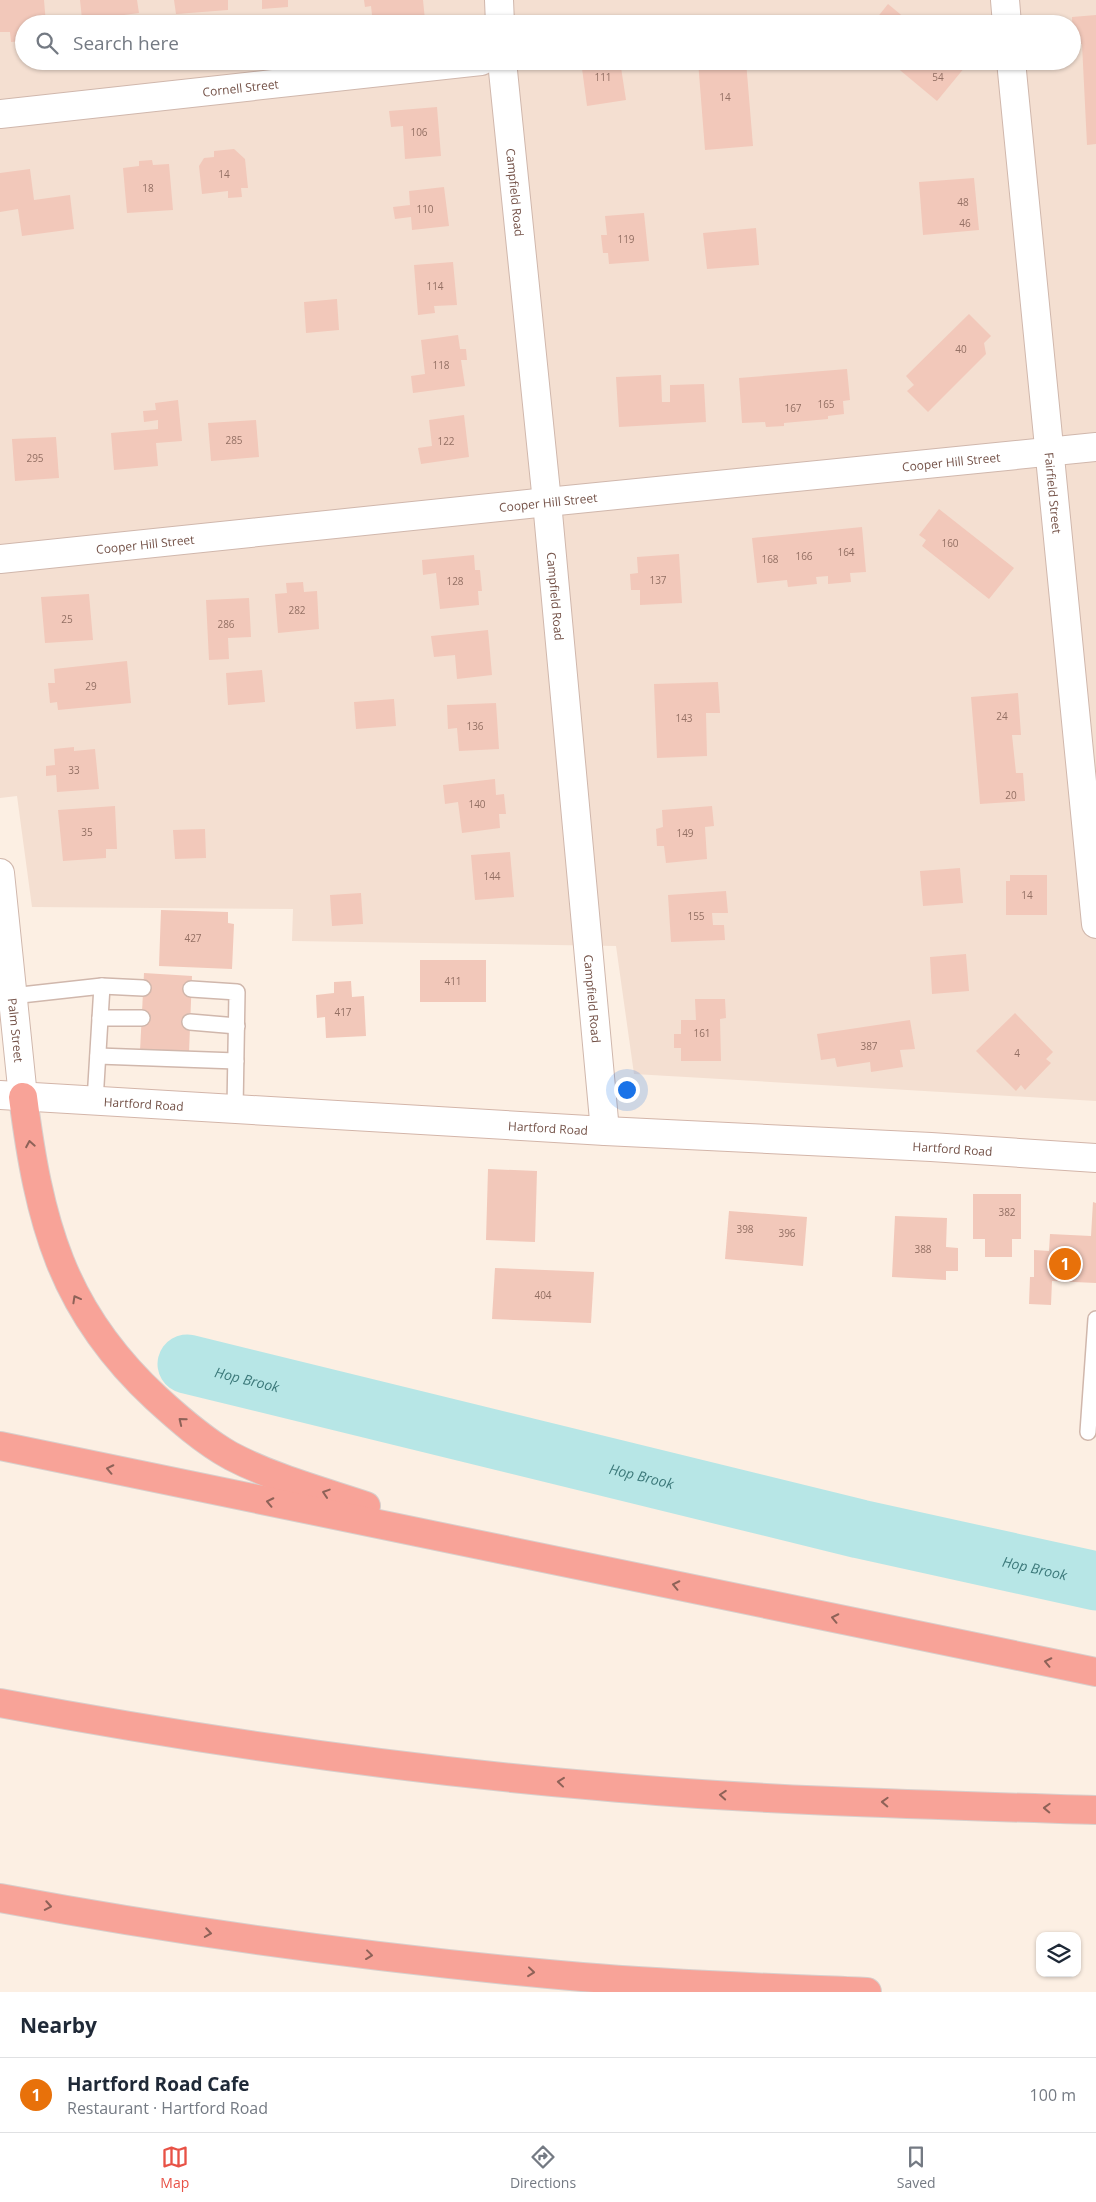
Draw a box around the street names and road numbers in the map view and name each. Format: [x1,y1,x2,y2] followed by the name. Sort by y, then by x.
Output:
[202,75,280,100] street label: Cornell Street
[502,147,528,237] street label: Campfield Road
[901,448,1001,475] street label: Cooper Hill Street
[1041,451,1066,534] street label: Fairfield Street
[498,489,598,515] street label: Cooper Hill Street
[95,530,195,557] street label: Cooper Hill Street
[543,551,568,641] street label: Campfield Road
[580,954,605,1044] street label: Campfield Road
[4,997,28,1063] street label: Palm Street
[103,1093,184,1114] street label: Hartford Road
[508,1117,588,1138] street label: Hartford Road
[912,1138,993,1160] street label: Hartford Road

